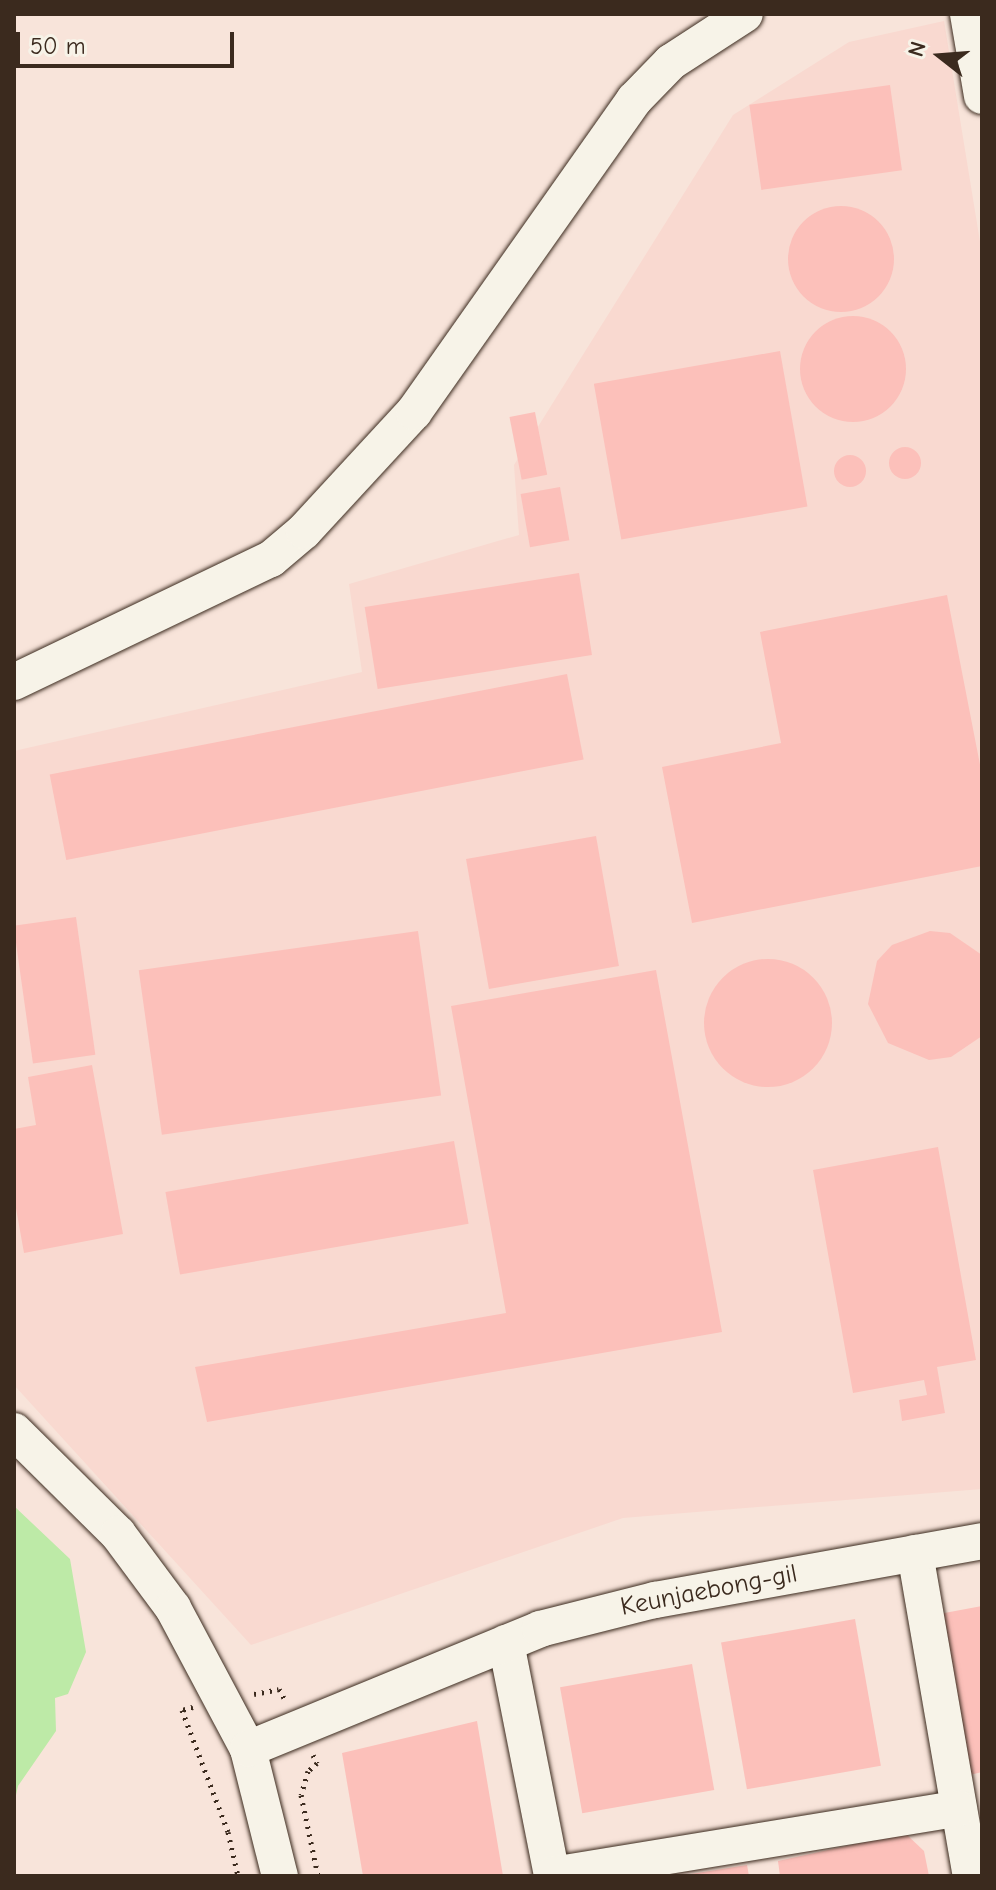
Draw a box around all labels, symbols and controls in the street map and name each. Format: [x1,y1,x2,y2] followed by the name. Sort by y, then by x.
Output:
[20,16,238,66] scale bar
[900,16,980,96] north arrow
[30,32,86,60] text: 50 m
[903,38,932,60] text: N
[618,1559,800,1623] street label: Keunjaebong-gil

